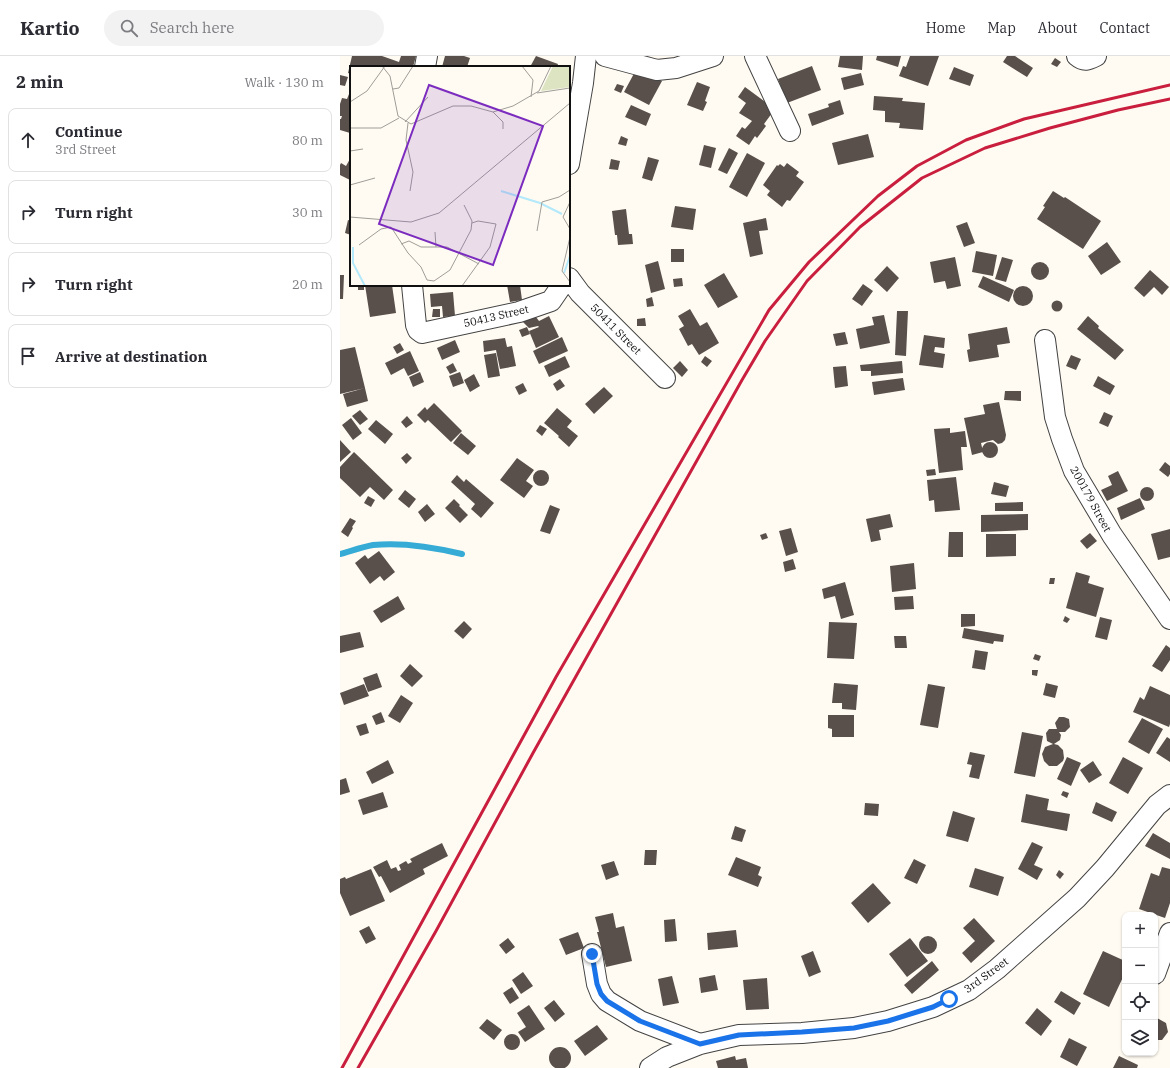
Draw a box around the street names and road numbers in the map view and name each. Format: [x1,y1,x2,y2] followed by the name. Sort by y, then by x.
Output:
[588,301,645,358] street label: 50411 Street
[462,302,530,330] street label: 50413 Street
[1067,464,1115,534] street label: 200179 Street
[961,954,1011,996] street label: 3rd Street

